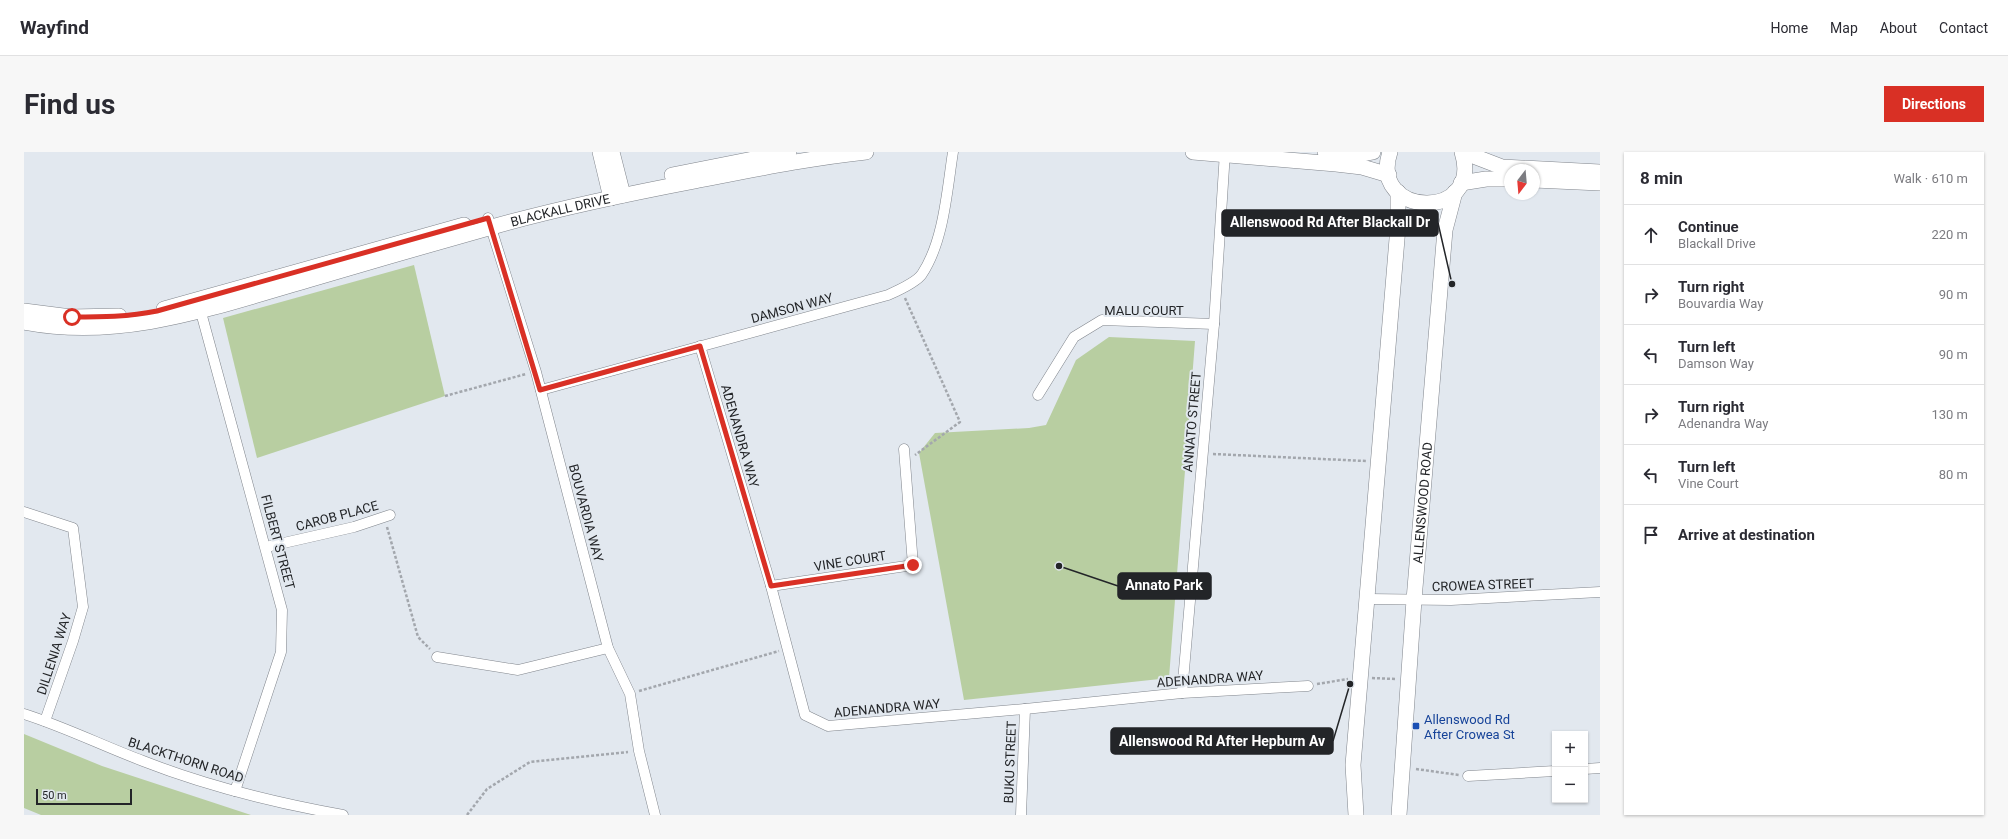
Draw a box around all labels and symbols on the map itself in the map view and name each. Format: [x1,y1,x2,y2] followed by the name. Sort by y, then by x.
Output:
[1504,164,1540,200] north arrow
[509,191,611,229] street label: BLACKALL DRIVE
[1222,210,1438,236] callout: Allenswood Rd After Blackall Dr
[1230,214,1430,230] text: Allenswood Rd After Blackall Dr
[749,290,835,326] street label: DAMSON WAY
[1104,303,1184,318] street label: MALU COURT
[63,308,81,326] route start
[1180,371,1204,473] street label: ANNATO STREET
[718,383,762,490] street label: ADENANDRA WAY
[1410,441,1435,564] street label: ALLENSWOOD ROAD
[566,462,606,564] street label: BOUVARDIA WAY
[258,493,298,591] street label: FILBERT STREET
[294,498,380,534] street label: CAROB PLACE
[813,548,887,574] street label: VINE COURT
[904,556,922,574] route end
[1118,573,1211,599] callout: Annato Park
[1432,576,1535,594] street label: CROWEA STREET
[1125,577,1203,593] text: Annato Park
[34,611,74,697] street label: DILLENIA WAY
[1156,668,1264,690] street label: ADENANDRA WAY
[833,696,941,720] street label: ADENANDRA WAY
[1424,712,1515,742] place label: Allenswood Rd After Crowea St
[1001,720,1019,803] street label: BUKU STREET
[1411,721,1421,731] marker: Allenswood Rd After Crowea St
[1111,728,1333,754] callout: Allenswood Rd After Hepburn Av
[1119,733,1325,749] text: Allenswood Rd After Hepburn Av
[126,734,246,786] street label: BLACKTHORN ROAD
[36,787,132,806] scale bar

